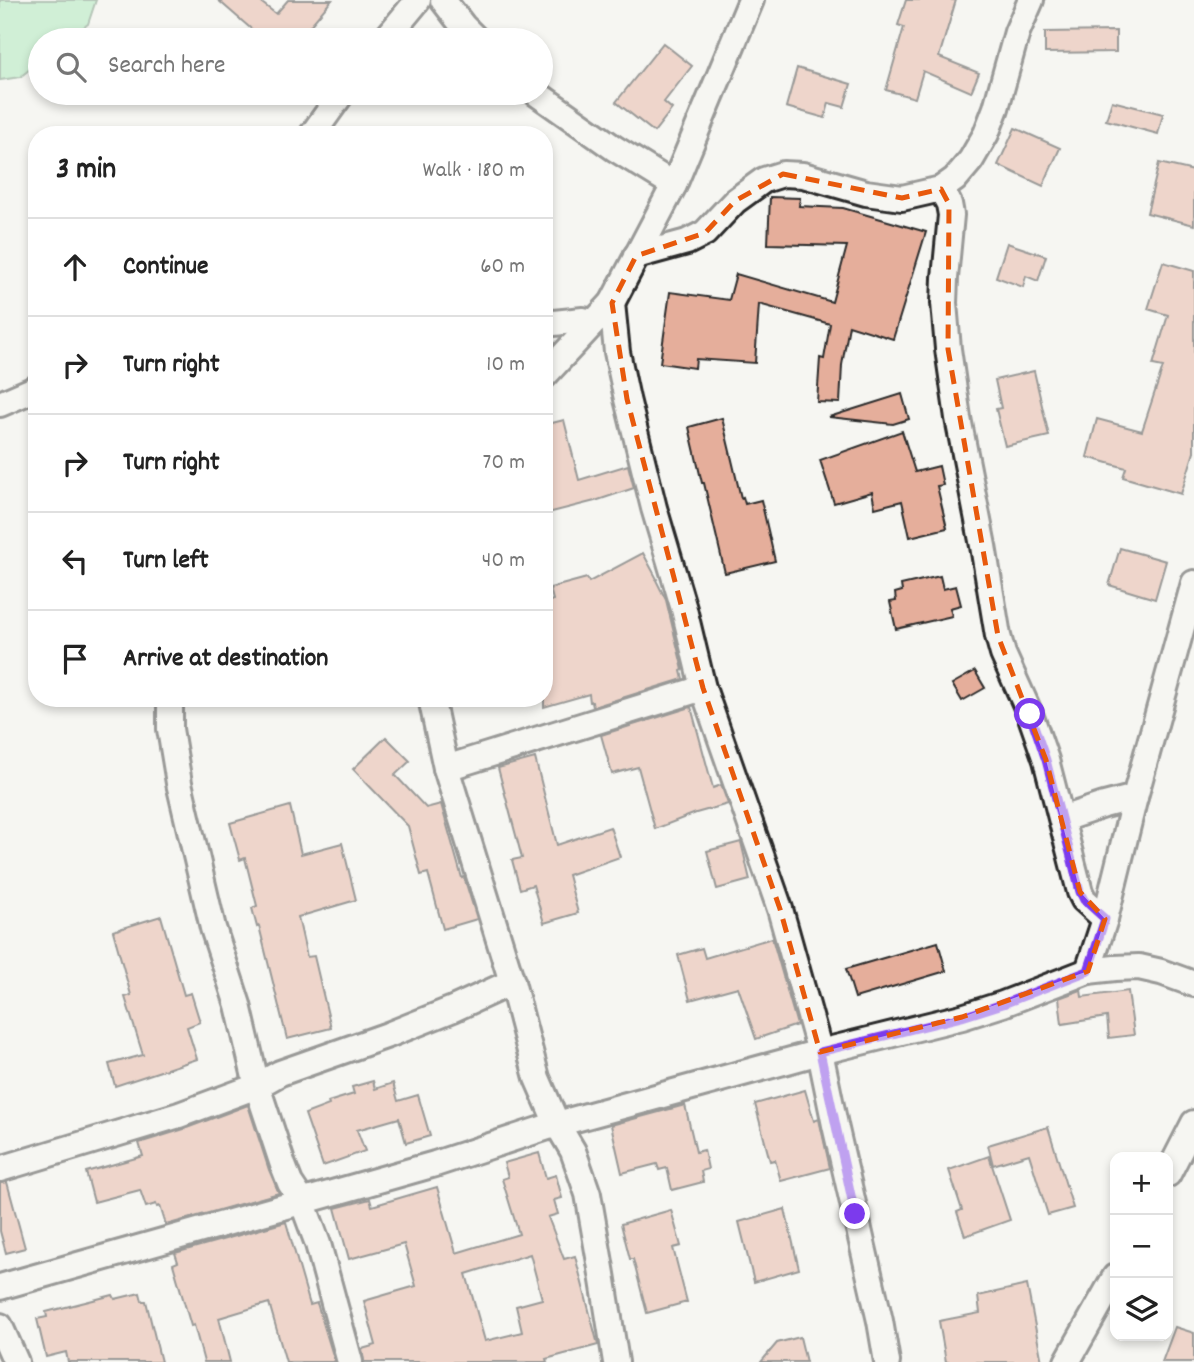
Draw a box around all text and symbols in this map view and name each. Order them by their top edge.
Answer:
search box [28,28,553,105]
icon: search [52,48,90,86]
text: Search here [108,48,226,85]
text: 3 min [56,150,116,193]
text: Walk · 180 m [422,155,525,188]
icon: ahead [56,248,94,286]
text: Continue [123,249,208,286]
text: 60 m [480,251,525,284]
icon: right [56,346,94,384]
text: Turn right [123,347,220,384]
text: 10 m [486,349,525,382]
icon: right [56,444,94,482]
text: Turn right [123,445,220,482]
text: 70 m [483,447,525,480]
icon: left [56,542,94,580]
text: Turn left [123,543,209,580]
text: 40 m [482,545,525,578]
icon: arrive [56,640,94,678]
text: Arrive at destination [123,641,328,678]
route start [1014,698,1045,729]
map controls [1110,1152,1173,1341]
button: + [1110,1152,1173,1215]
route end [839,1198,870,1229]
button: − [1110,1215,1173,1278]
button: layers [1110,1278,1173,1341]

